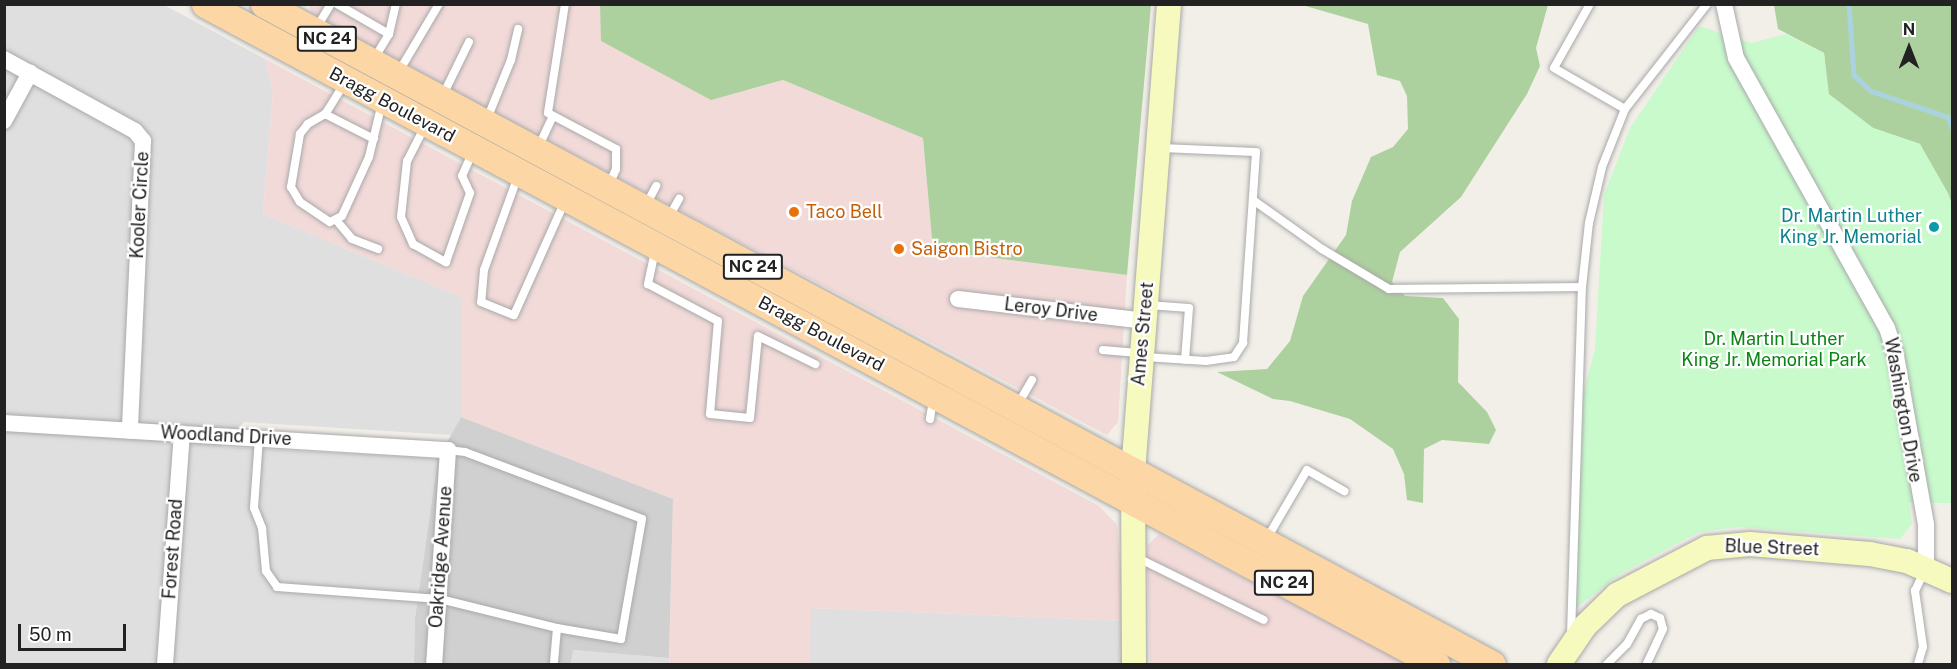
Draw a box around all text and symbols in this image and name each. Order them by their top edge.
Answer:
north arrow [1879,18,1939,78]
text: N [1903,20,1915,39]
road number: NC 24 [296,26,358,52]
street label: Bragg Boulevard [325,63,459,147]
street label: Kooler Circle [126,151,154,259]
place label: Taco Bell [806,201,883,223]
marker: Taco Bell [787,205,801,219]
place label: Dr. Martin Luther King Jr. Memorial [1779,206,1922,248]
marker: Dr. Martin Luther King Jr. Memorial [1927,220,1941,234]
place label: Saigon Bistro [911,238,1023,260]
marker: Saigon Bistro [892,242,906,256]
road number: NC 24 [722,254,784,280]
street label: Ames Street [1128,281,1158,387]
street label: Bragg Boulevard [754,292,888,376]
street label: Leroy Drive [1003,294,1099,326]
park label: Dr. Martin Luther King Jr. Memorial Park [1681,329,1867,372]
street label: Washington Drive [1880,336,1926,484]
street label: Woodland Drive [160,422,292,450]
street label: Oakridge Avenue [425,485,457,629]
street label: Forest Road [159,498,187,600]
street label: Blue Street [1724,536,1820,560]
road number: NC 24 [1252,570,1316,596]
scale bar [21,612,129,650]
text: 50 m [29,624,72,645]

